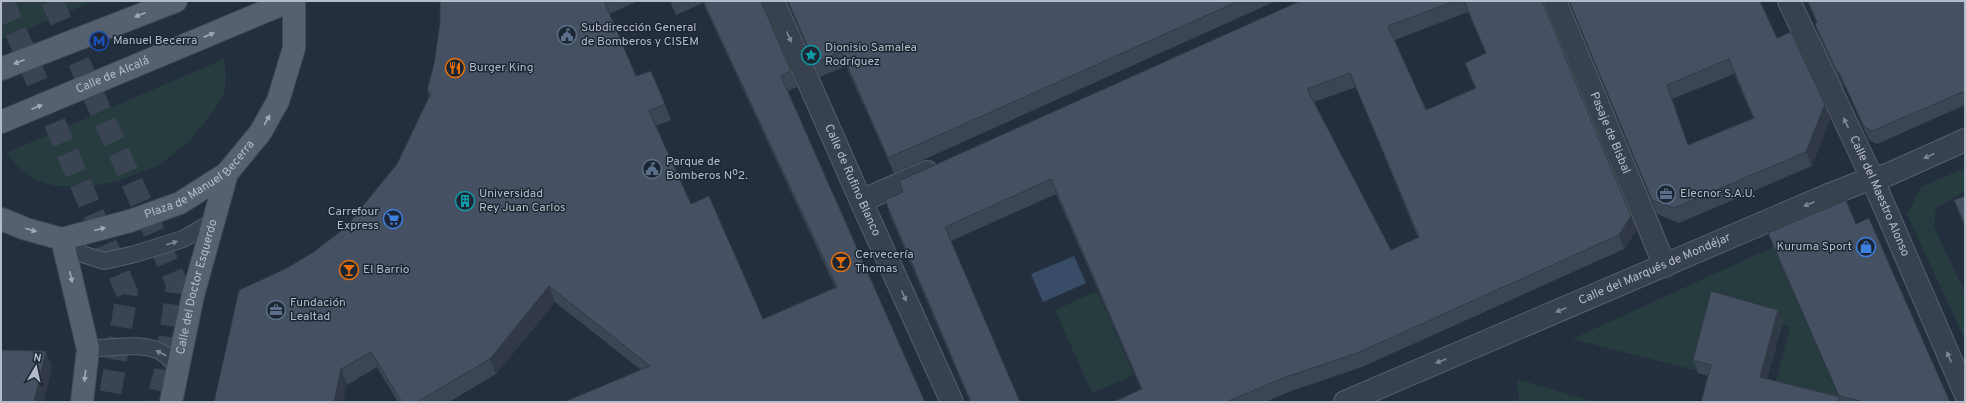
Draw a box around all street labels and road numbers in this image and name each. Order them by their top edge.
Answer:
street label: Calle de Alcalá [73,53,152,98]
street label: Pasaje de Bisbal [1586,90,1634,176]
street label: Calle de Rufino Blanco [820,122,884,239]
street label: Calle del Maestro Alonso [1845,133,1913,259]
street label: Plaza de Manuel Becerra [142,137,259,223]
street label: Calle del Doctor Esquerdo [173,217,222,356]
street label: Calle del Marqués de Mondéjar [1576,230,1734,309]

